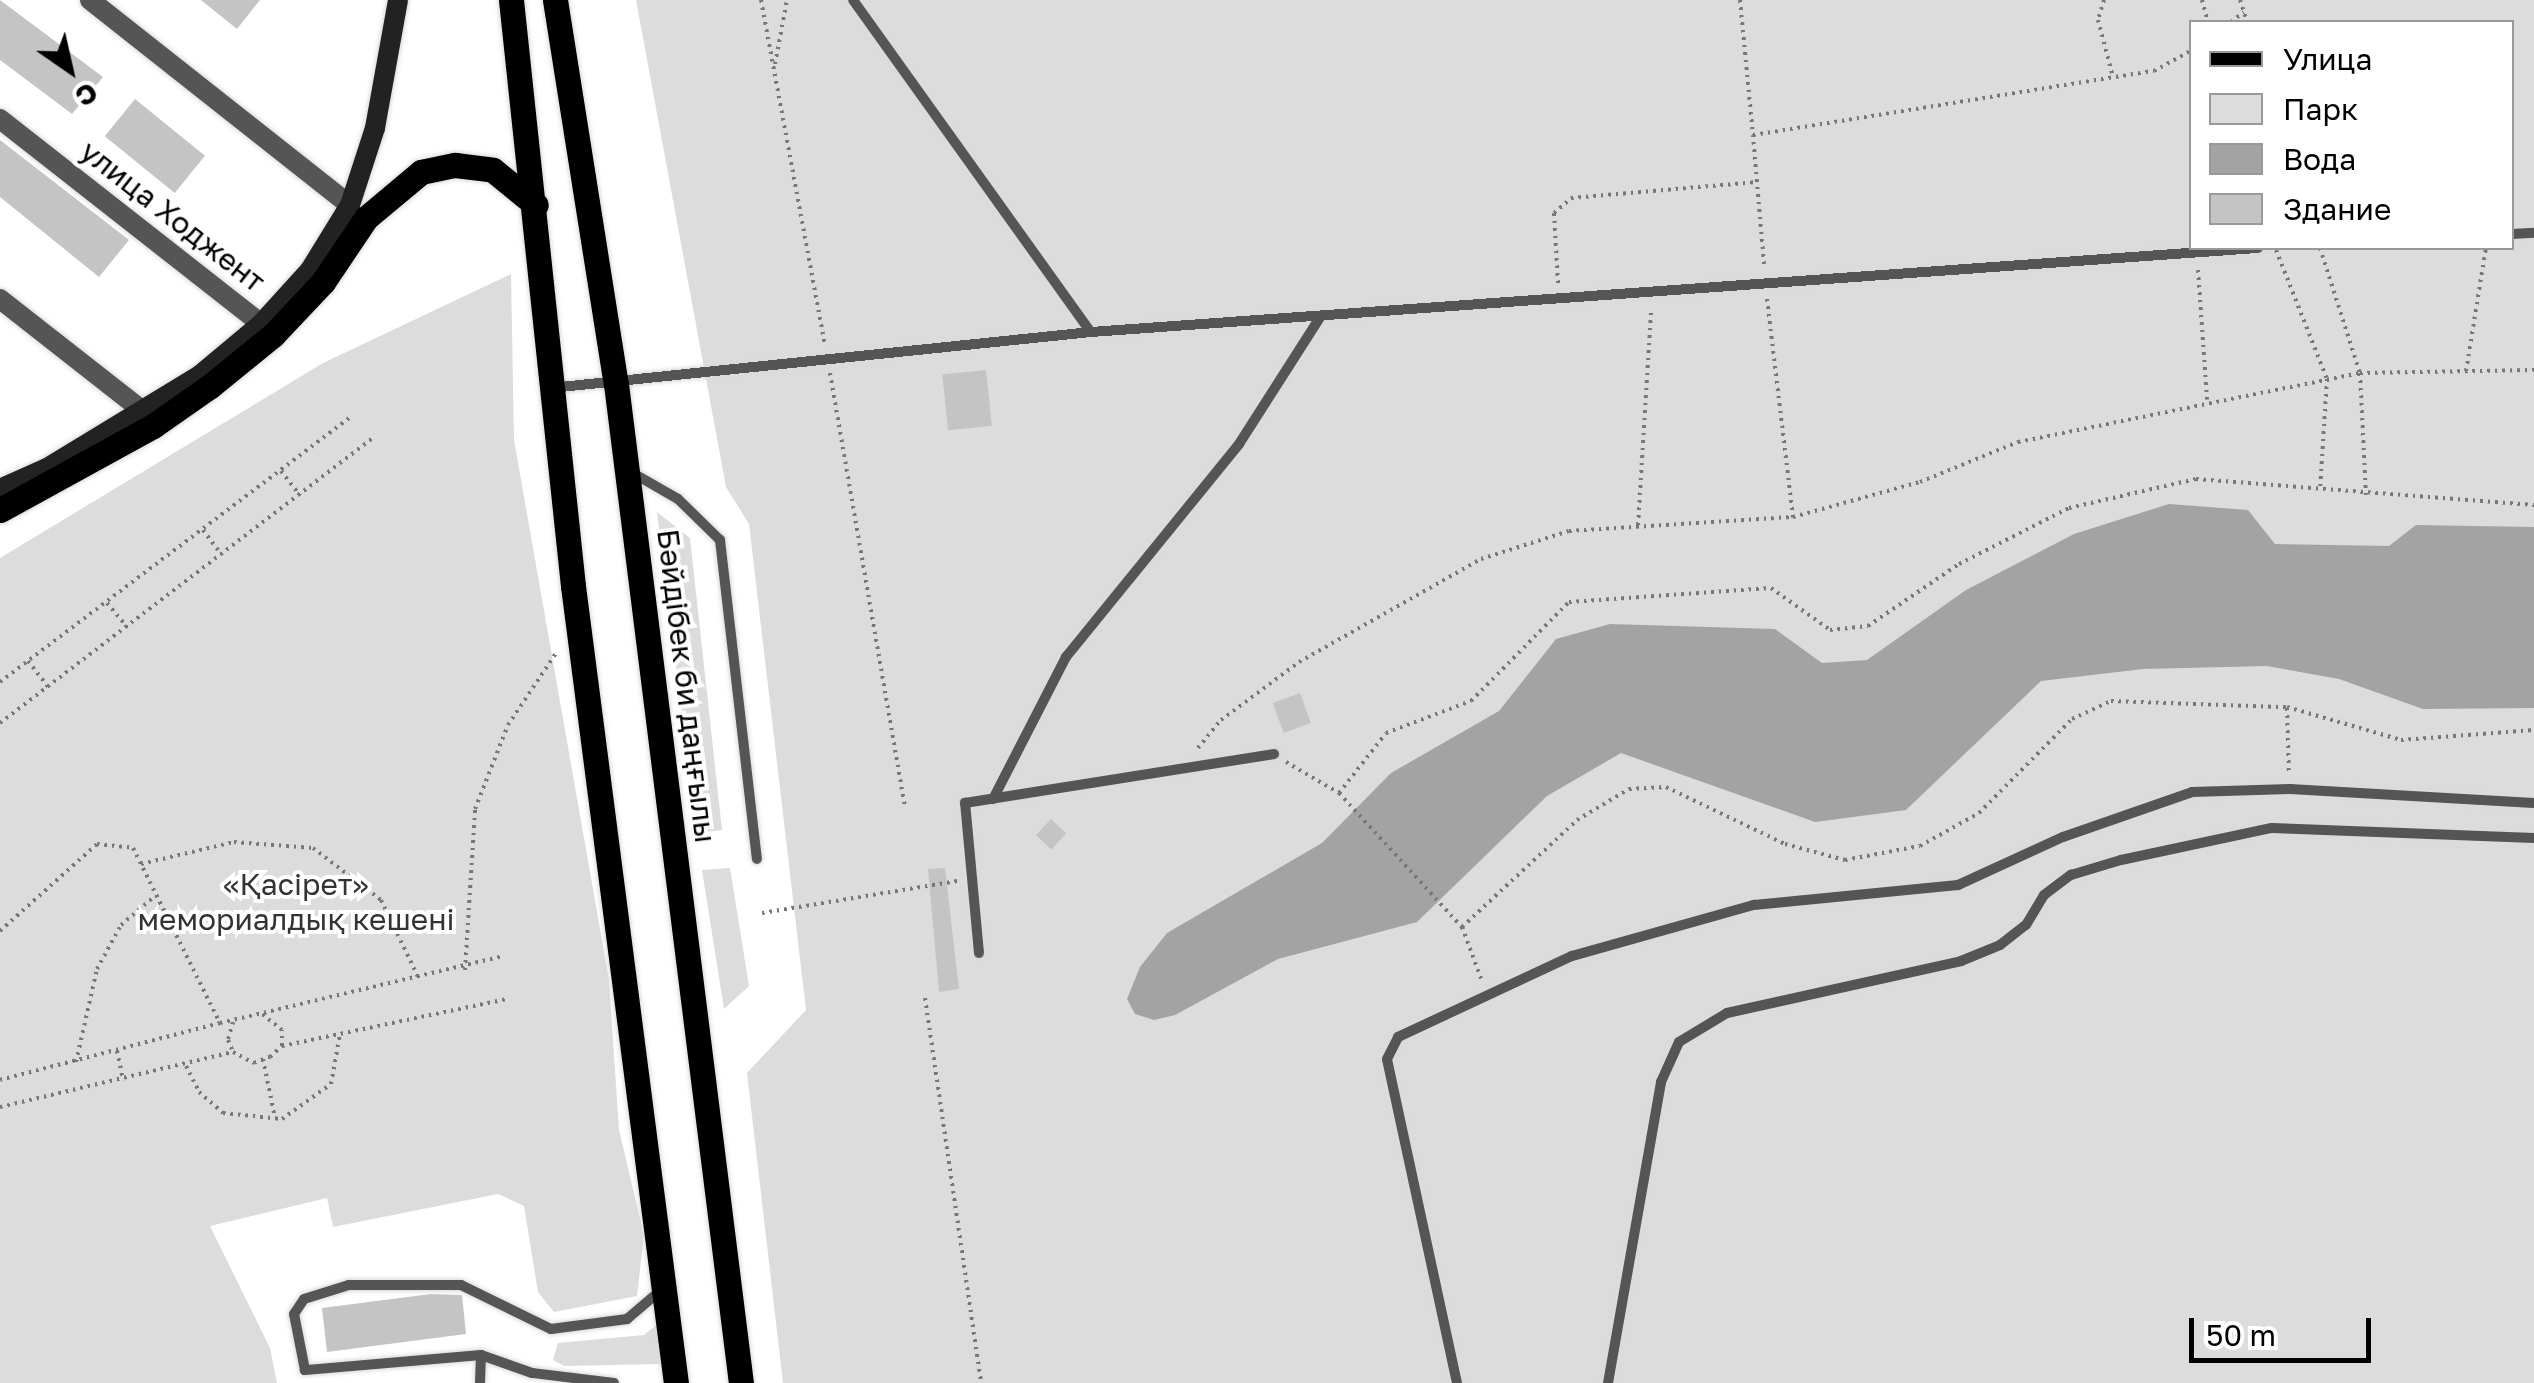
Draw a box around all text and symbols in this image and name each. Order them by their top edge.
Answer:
north arrow [20,20,120,120]
legend [2189,20,2514,250]
text: Улица [2283,41,2372,77]
text: С [70,76,105,115]
text: Парк [2283,91,2358,127]
street label: улица Ходжент [73,133,273,299]
text: Вода [2283,141,2356,177]
text: Здание [2283,191,2391,227]
street label: Бәйдібек би даңғылы [650,527,724,845]
park label: «Қасірет» мемориалдық кешені [138,866,454,936]
scale bar [2194,1298,2376,1360]
text: 50 m [2206,1317,2276,1353]

